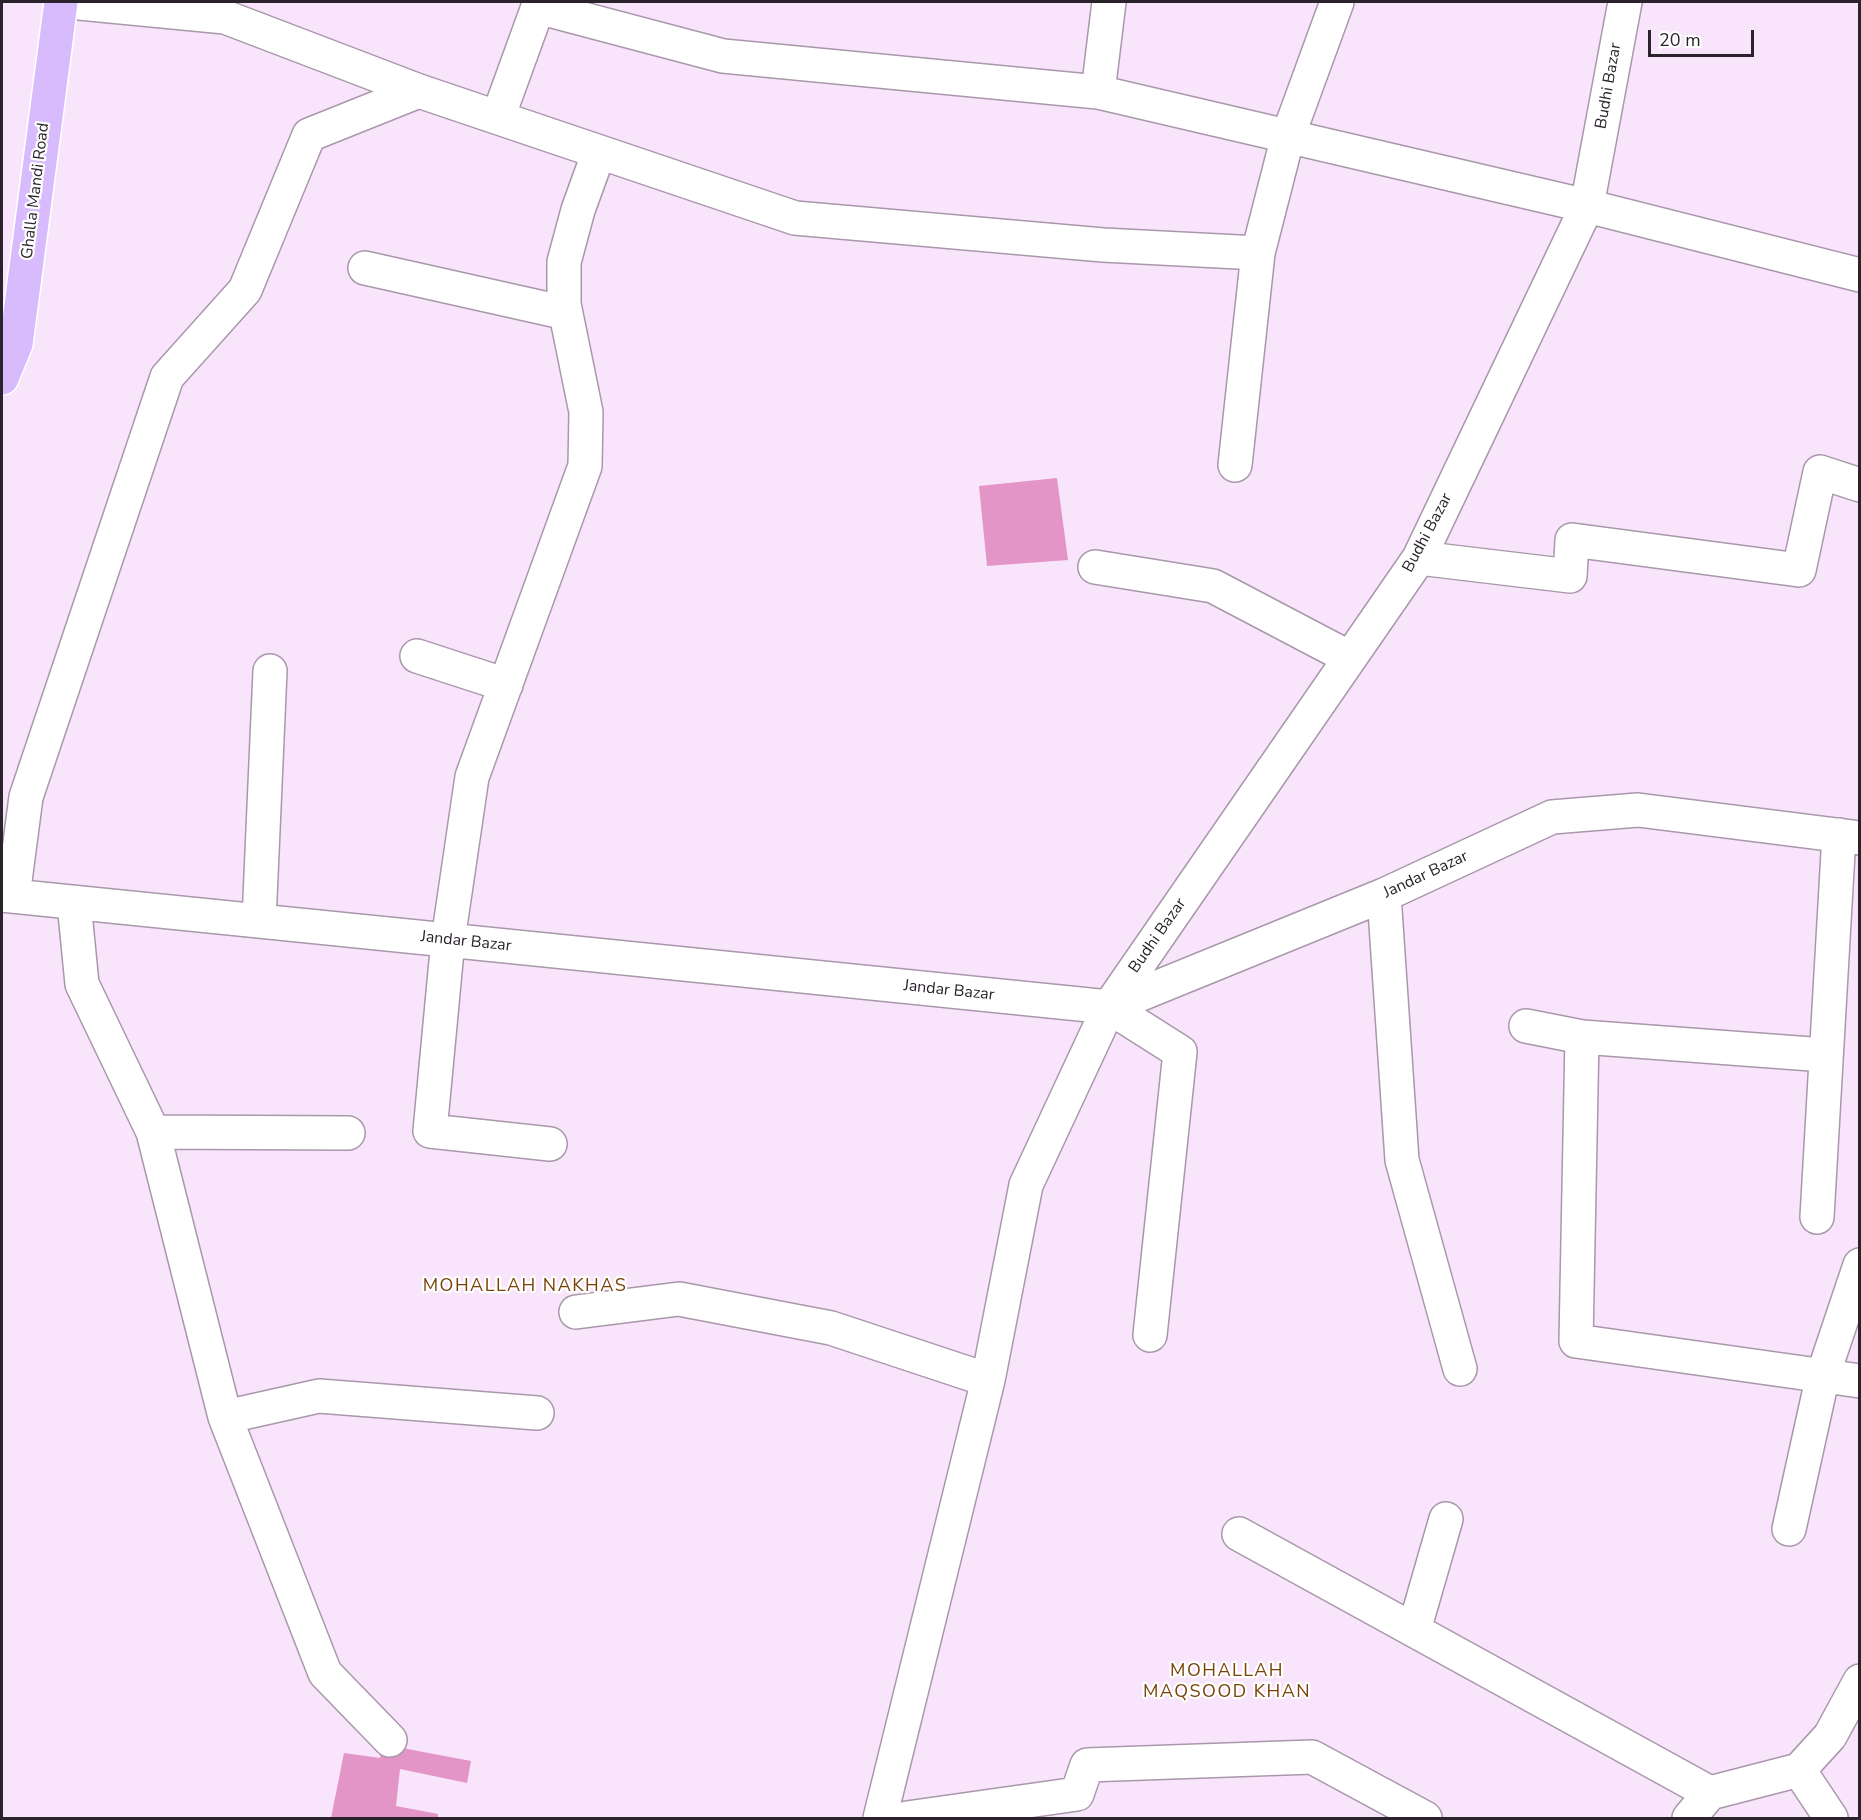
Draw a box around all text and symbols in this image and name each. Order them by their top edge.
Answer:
scale bar [1651,18,1758,56]
text: 20 m [1659,28,1701,52]
street label: Budhi Bazar [1592,42,1626,130]
street label: Ghalla Mandi Road [18,122,54,260]
street label: Budhi Bazar [1399,490,1457,576]
street label: Jandar Bazar [1381,847,1471,903]
street label: Budhi Bazar [1125,895,1191,977]
street label: Jandar Bazar [420,928,512,956]
street label: Jandar Bazar [903,977,995,1005]
district label: MOHALLAH NAKHAS [423,1276,627,1298]
district label: MOHALLAH MAQSOOD KHAN [1143,1661,1311,1704]

